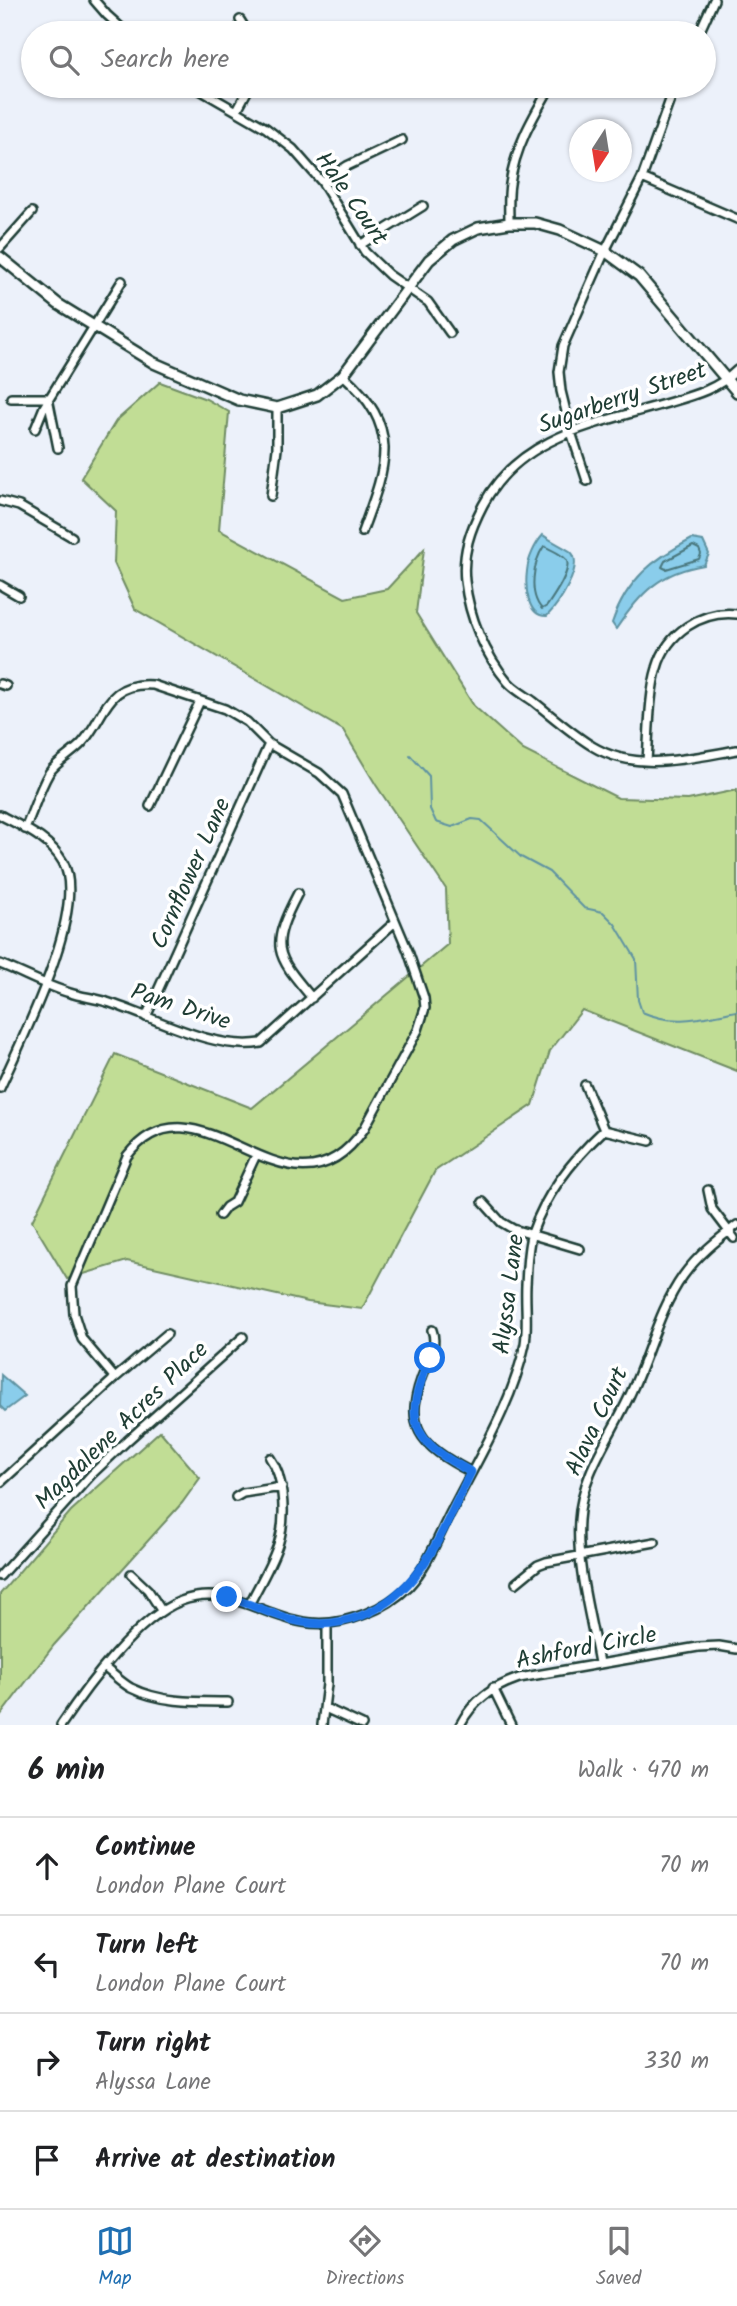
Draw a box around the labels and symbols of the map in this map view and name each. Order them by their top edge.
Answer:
north arrow [569,119,632,182]
street label: Hale Court [304,144,398,255]
street label: Sugarberry Street [533,351,713,445]
street label: Cornflower Lane [141,791,242,956]
street label: Pam Drive [125,973,236,1042]
street label: Alyssa Lane [483,1232,536,1357]
street label: Magdalene Acres Place [26,1332,219,1520]
route start [414,1342,445,1373]
street label: Alava Court [555,1360,640,1483]
route end [211,1581,242,1612]
street label: Ashford Circle [513,1616,660,1681]

